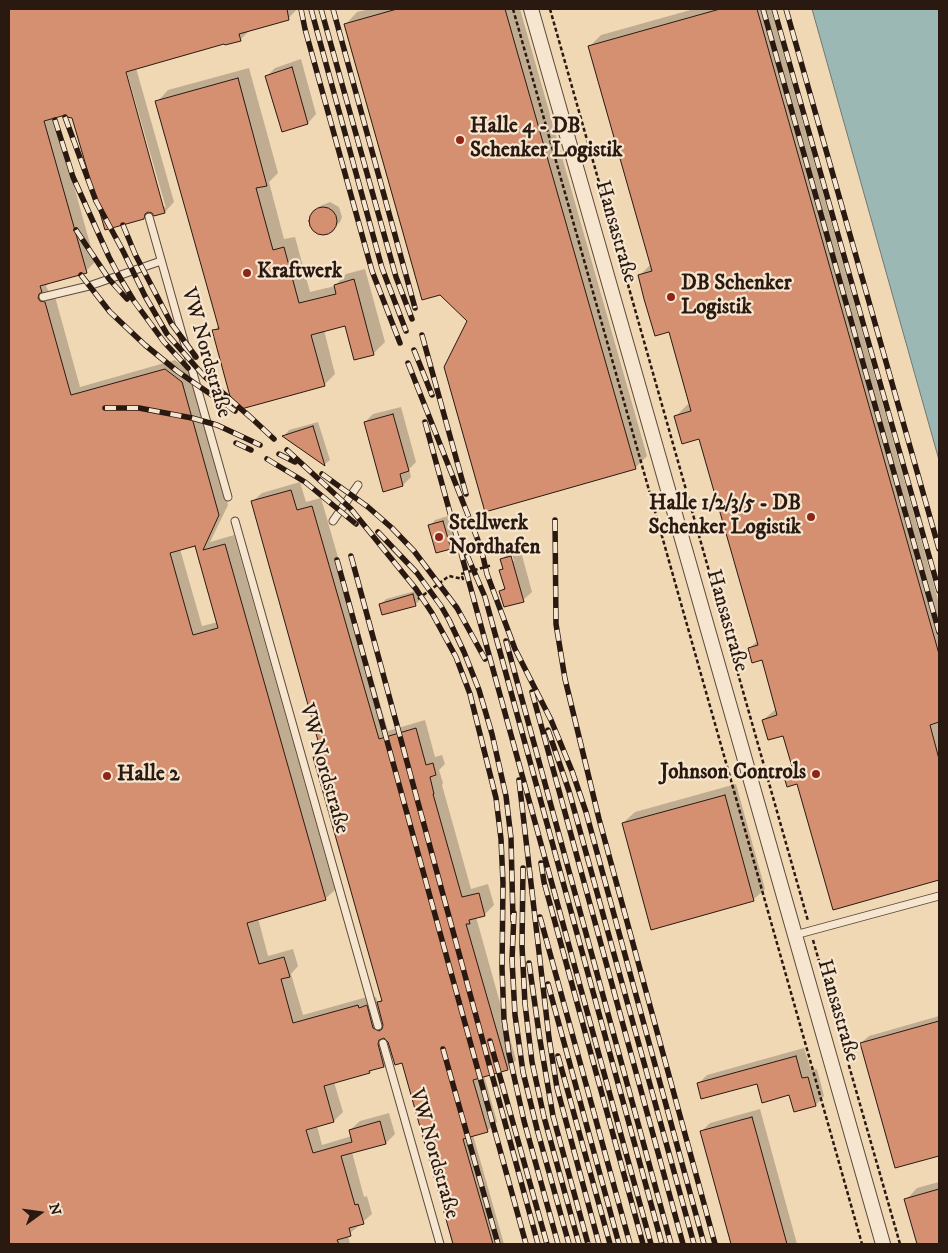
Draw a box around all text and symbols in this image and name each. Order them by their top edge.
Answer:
place label: Halle 4 - DB Schenker Logistik [470,115,622,165]
marker: Halle 4 - DB Schenker Logistik [454,134,466,146]
street label: Hansastraße [588,178,642,286]
place label: Kraftwerk [257,260,342,286]
marker: Kraftwerk [241,267,253,279]
place label: DB Schenker Logistik [681,272,792,322]
street label: VW Nordstraße [174,285,236,421]
marker: DB Schenker Logistik [665,291,677,303]
place label: Halle 1/2/3/5 - DB Schenker Logistik [649,492,801,542]
marker: Halle 1/2/3/5 - DB Schenker Logistik [805,511,817,523]
place label: Stellwerk Nordhafen [449,512,540,562]
marker: Stellwerk Nordhafen [433,531,445,543]
street label: Hansastraße [699,567,753,675]
street label: VW Nordstraße [292,701,354,837]
place label: Johnson Controls [660,761,806,787]
place label: Halle 2 [117,763,180,789]
marker: Johnson Controls [810,768,822,780]
marker: Halle 2 [101,770,113,782]
street label: Hansastraße [810,957,864,1065]
street label: VW Nordstraße [402,1086,464,1222]
north arrow [15,1188,65,1238]
text: N [44,1202,65,1217]

